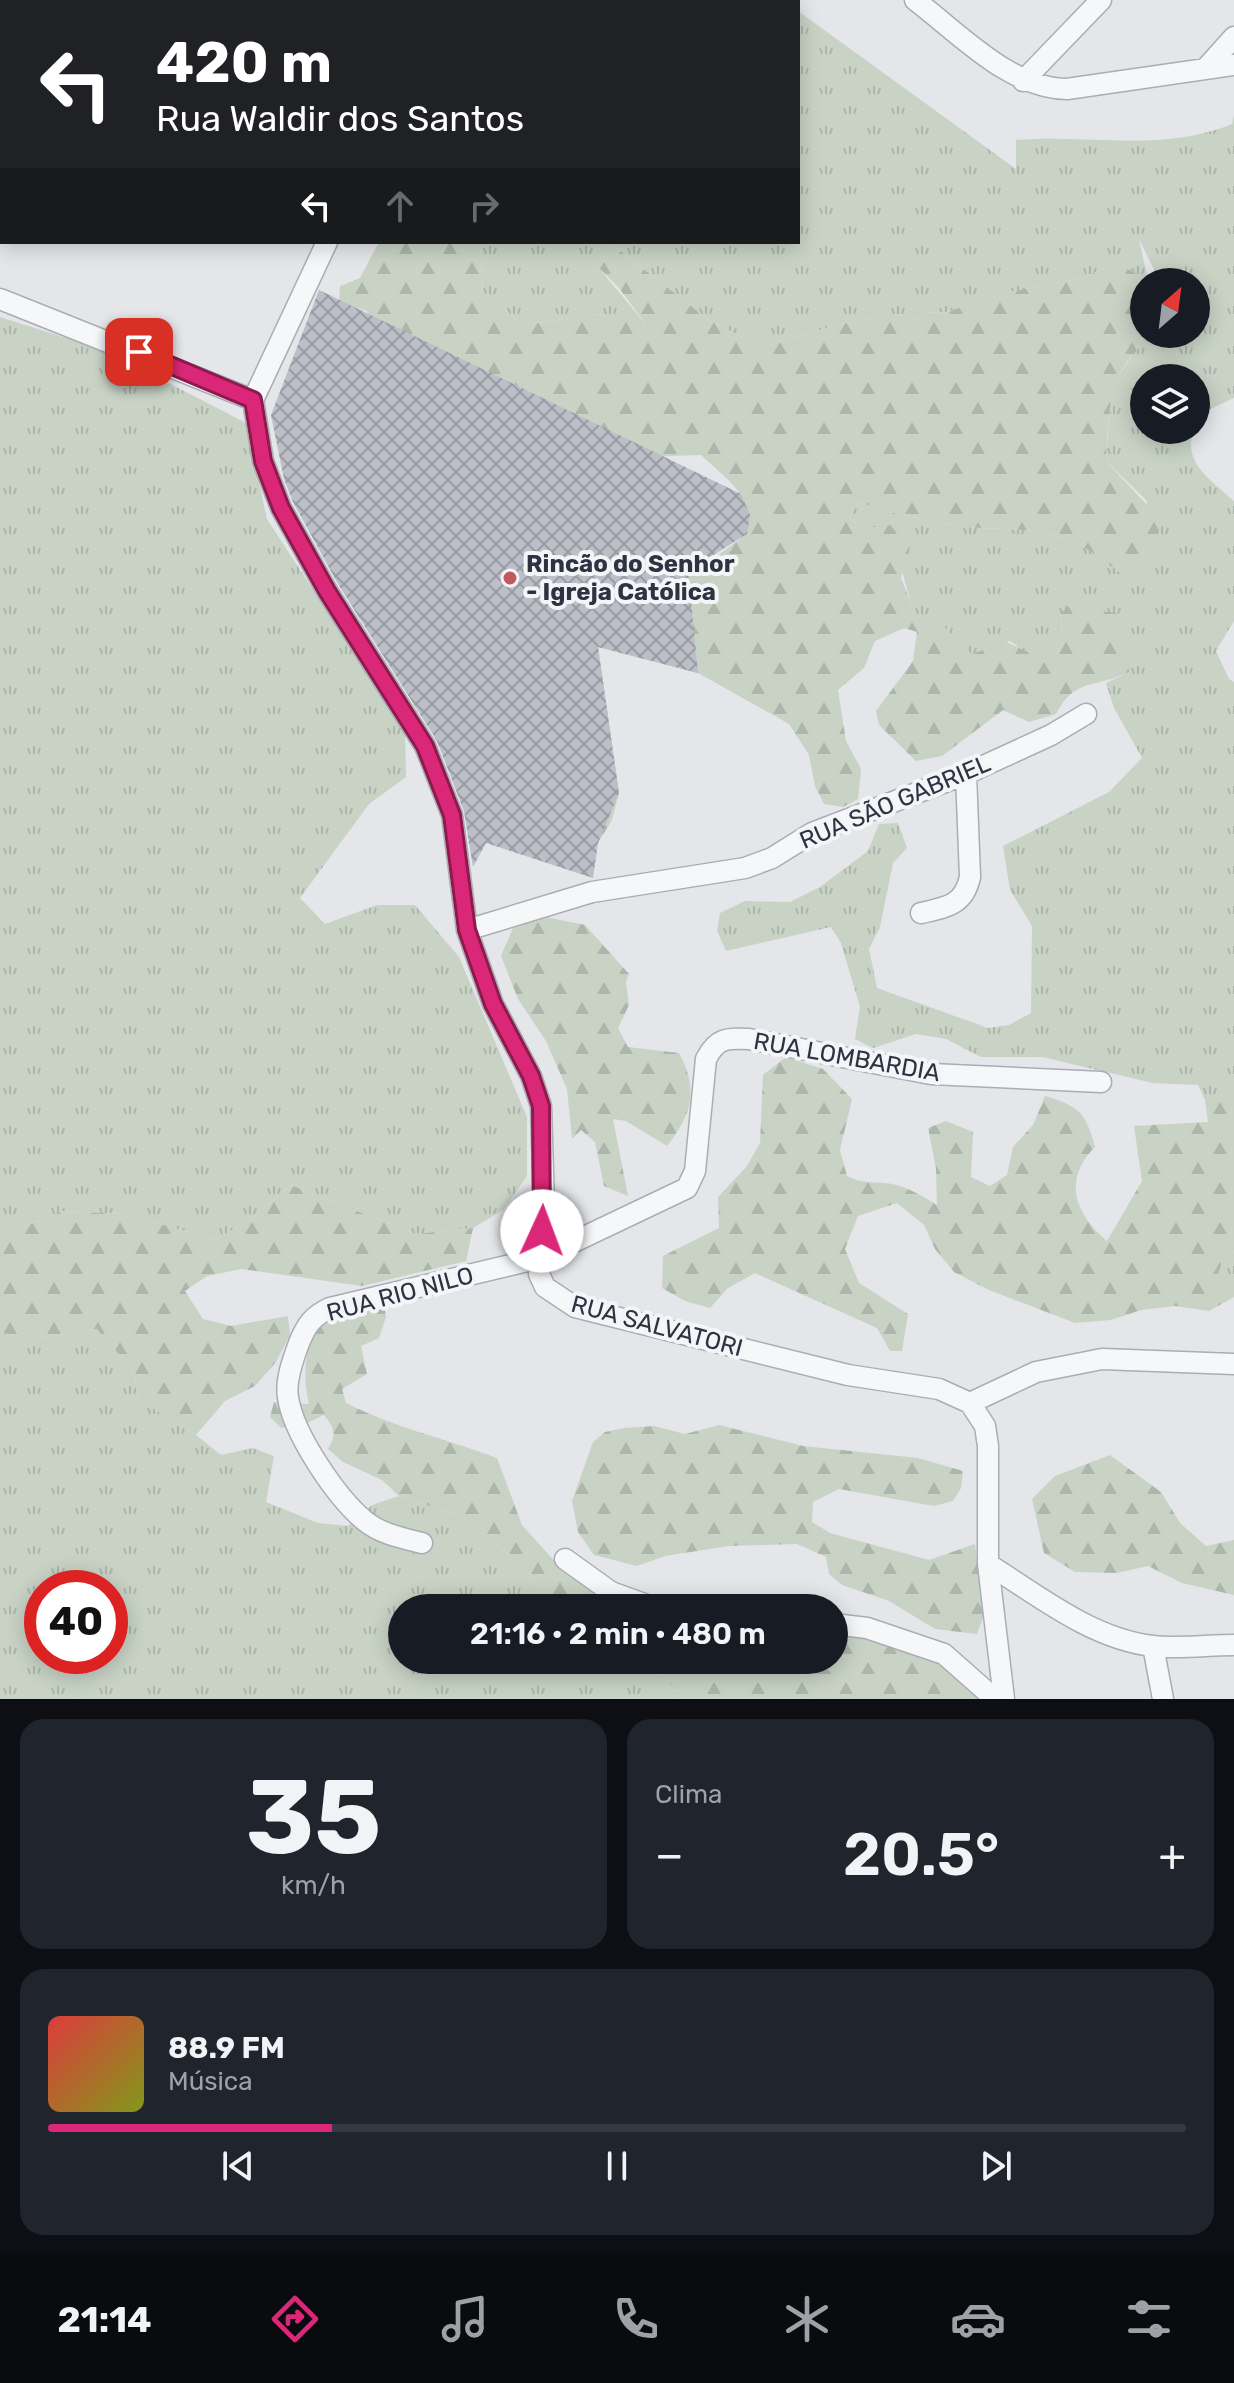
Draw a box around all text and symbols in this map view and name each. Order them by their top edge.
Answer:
text: 420 m [156,30,332,96]
icon: left [24,32,128,136]
text: Rua Waldir dos Santos [156,97,524,140]
icon: left [294,184,338,228]
icon: ahead [378,184,422,228]
icon: right [462,184,506,228]
north arrow [1130,268,1210,348]
map controls [1130,268,1210,444]
pin [105,318,173,386]
icon: arrive [117,330,161,374]
button: layers [1130,364,1210,444]
place label: Rincão do Senhor - Igreja Católica [526,550,735,606]
marker: Rincão do Senhor - Igreja Católica [501,569,519,587]
street label: RUA SÃO GABRIEL [795,749,995,855]
street label: RUA LOMBARDIA [752,1027,942,1087]
position arrow [500,1189,584,1273]
street label: RUA RIO NILO [324,1261,476,1327]
street label: RUA SALVATORI [568,1290,746,1362]
speed limit sign: 40 [24,1570,128,1674]
text: 21:16 · 2 min · 480 m [470,1616,766,1652]
text: 35 [246,1756,381,1879]
text: Clima [655,1779,722,1810]
text: 20.5° [843,1819,999,1890]
text: − [655,1829,684,1881]
text: + [1159,1829,1186,1881]
text: km/h [281,1870,346,1901]
text: 88.9 FM [168,2030,285,2066]
text: Música [168,2066,253,2097]
icon: previous [216,2144,260,2188]
icon: pause [595,2144,639,2188]
icon: next [974,2144,1018,2188]
icon: directions [267,2291,323,2347]
icon: music [437,2291,493,2347]
icon: phone [608,2291,664,2347]
icon: climate [779,2291,835,2347]
icon: car [950,2291,1006,2347]
icon: filters [1121,2291,1177,2347]
text: 21:14 [57,2298,152,2341]

